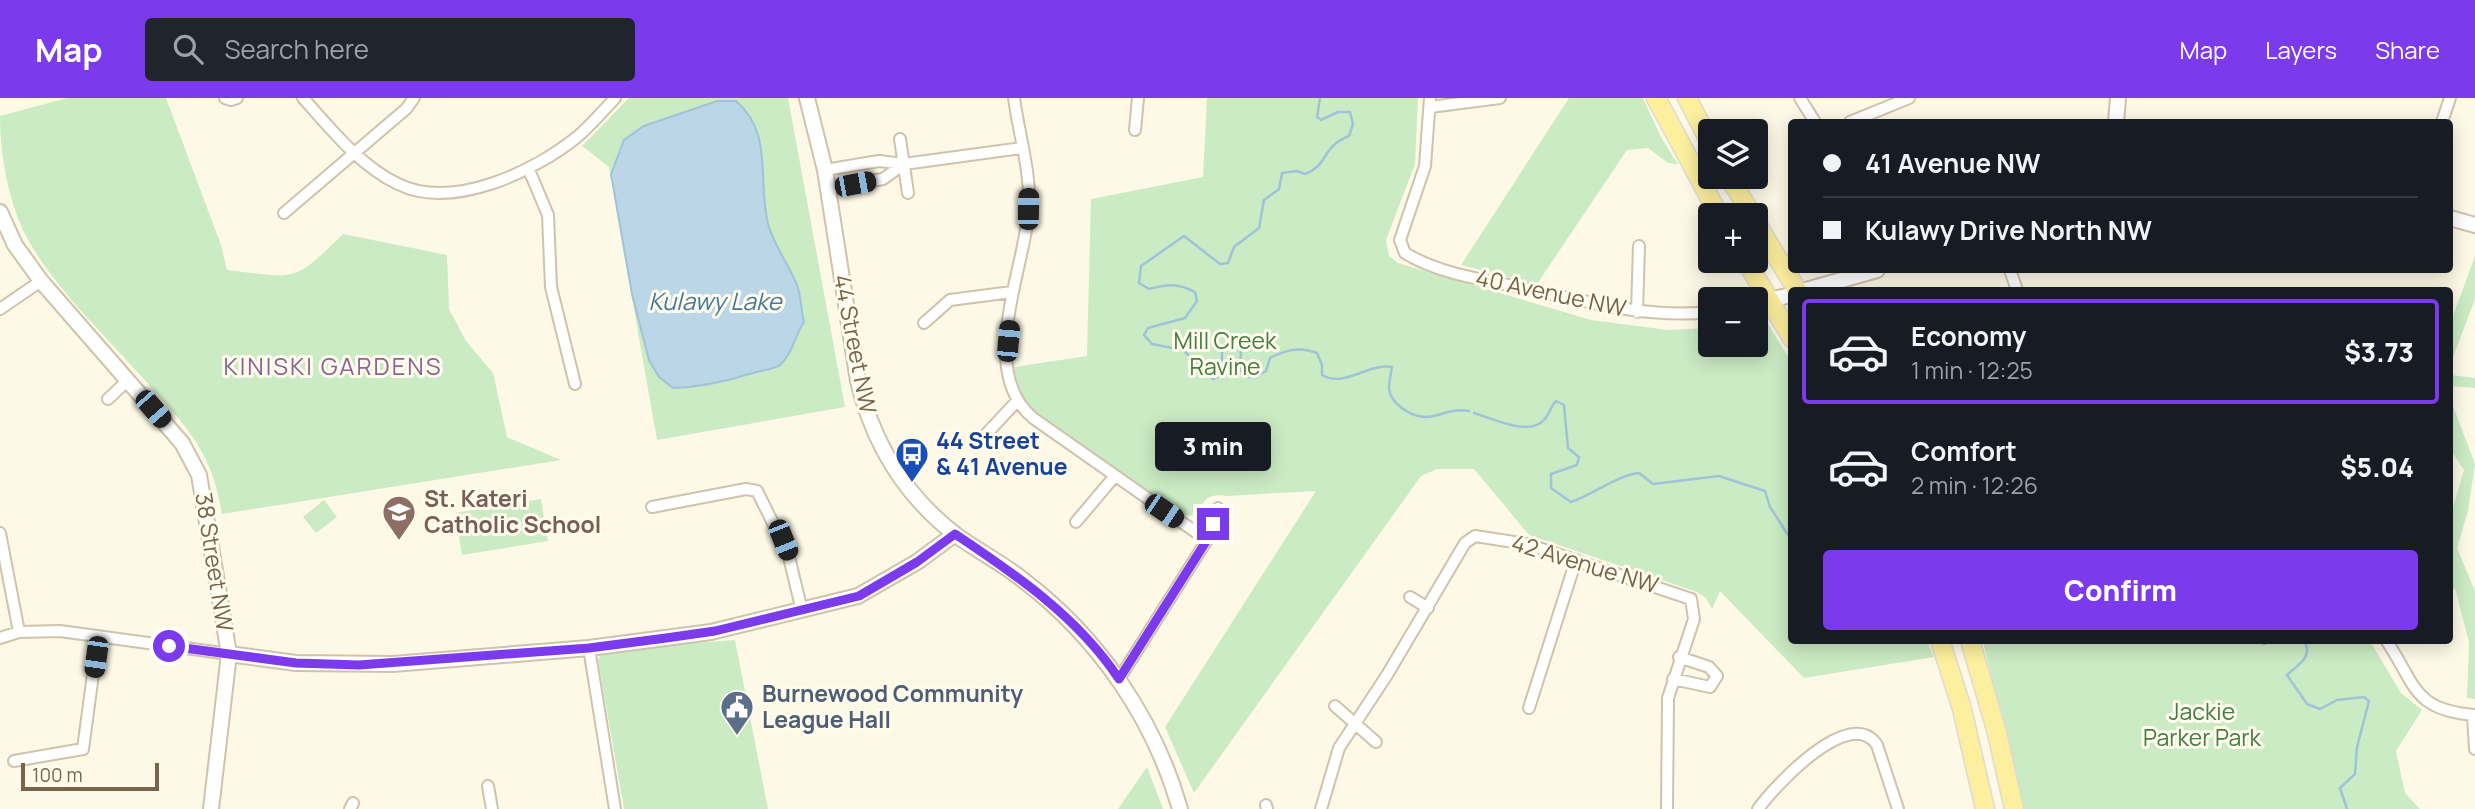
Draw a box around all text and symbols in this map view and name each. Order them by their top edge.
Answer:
search box [145,18,635,81]
text: Map [35,27,103,72]
icon: search [169,30,207,68]
text: Search here [225,31,369,67]
text: Map [2180,33,2227,66]
text: Layers [2265,33,2337,66]
text: Share [2375,33,2440,66]
map controls [1698,119,1768,357]
button: layers [1698,119,1768,189]
text: 41 Avenue NW [1865,145,2040,181]
car [833,170,878,198]
car [1018,188,1039,230]
button: + [1698,203,1768,273]
text: Kulawy Drive North NW [1865,212,2152,248]
street label: 40 Avenue NW [1473,260,1630,324]
street label: 44 Street NW [827,271,885,417]
water label: Kulawy Lake [648,284,784,317]
button: − [1698,287,1768,357]
text: Economy [1911,318,2026,354]
car [996,319,1021,363]
icon: car [1827,320,1890,383]
park label: Mill Creek Ravine [1174,324,1277,382]
text: $3.73 [2344,334,2414,370]
district label: KINISKI GARDENS [223,349,443,382]
text: 1 min · 12:25 [1911,354,2033,386]
car [132,386,175,432]
callout: 3 min [1155,422,1271,472]
place label: 44 Street & 41 Avenue [936,424,1068,482]
text: 3 min [1183,430,1243,462]
text: Comfort [1911,433,2017,469]
bus stop icon: 44 Street & 41 Avenue [893,435,931,484]
icon: car [1827,435,1890,498]
text: $5.04 [2340,449,2414,485]
text: 2 min · 12:26 [1911,469,2038,501]
place label: St. Kateri Catholic School [424,482,601,540]
street label: 38 Street NW [188,490,242,634]
car [1141,491,1188,531]
school or university icon: St. Kateri Catholic School [380,493,418,542]
route end [1197,508,1229,540]
car [766,517,801,563]
street label: 42 Avenue NW [1508,526,1663,601]
button: Confirm [1823,550,2418,630]
route start [153,630,185,662]
car [83,635,110,679]
place label: Burnewood Community League Hall [762,677,1023,735]
public building icon: Burnewood Community League Hall [718,688,756,737]
park label: Jackie Parker Park [2143,695,2261,753]
scale bar [21,760,159,792]
text: 100 m [32,762,83,788]

